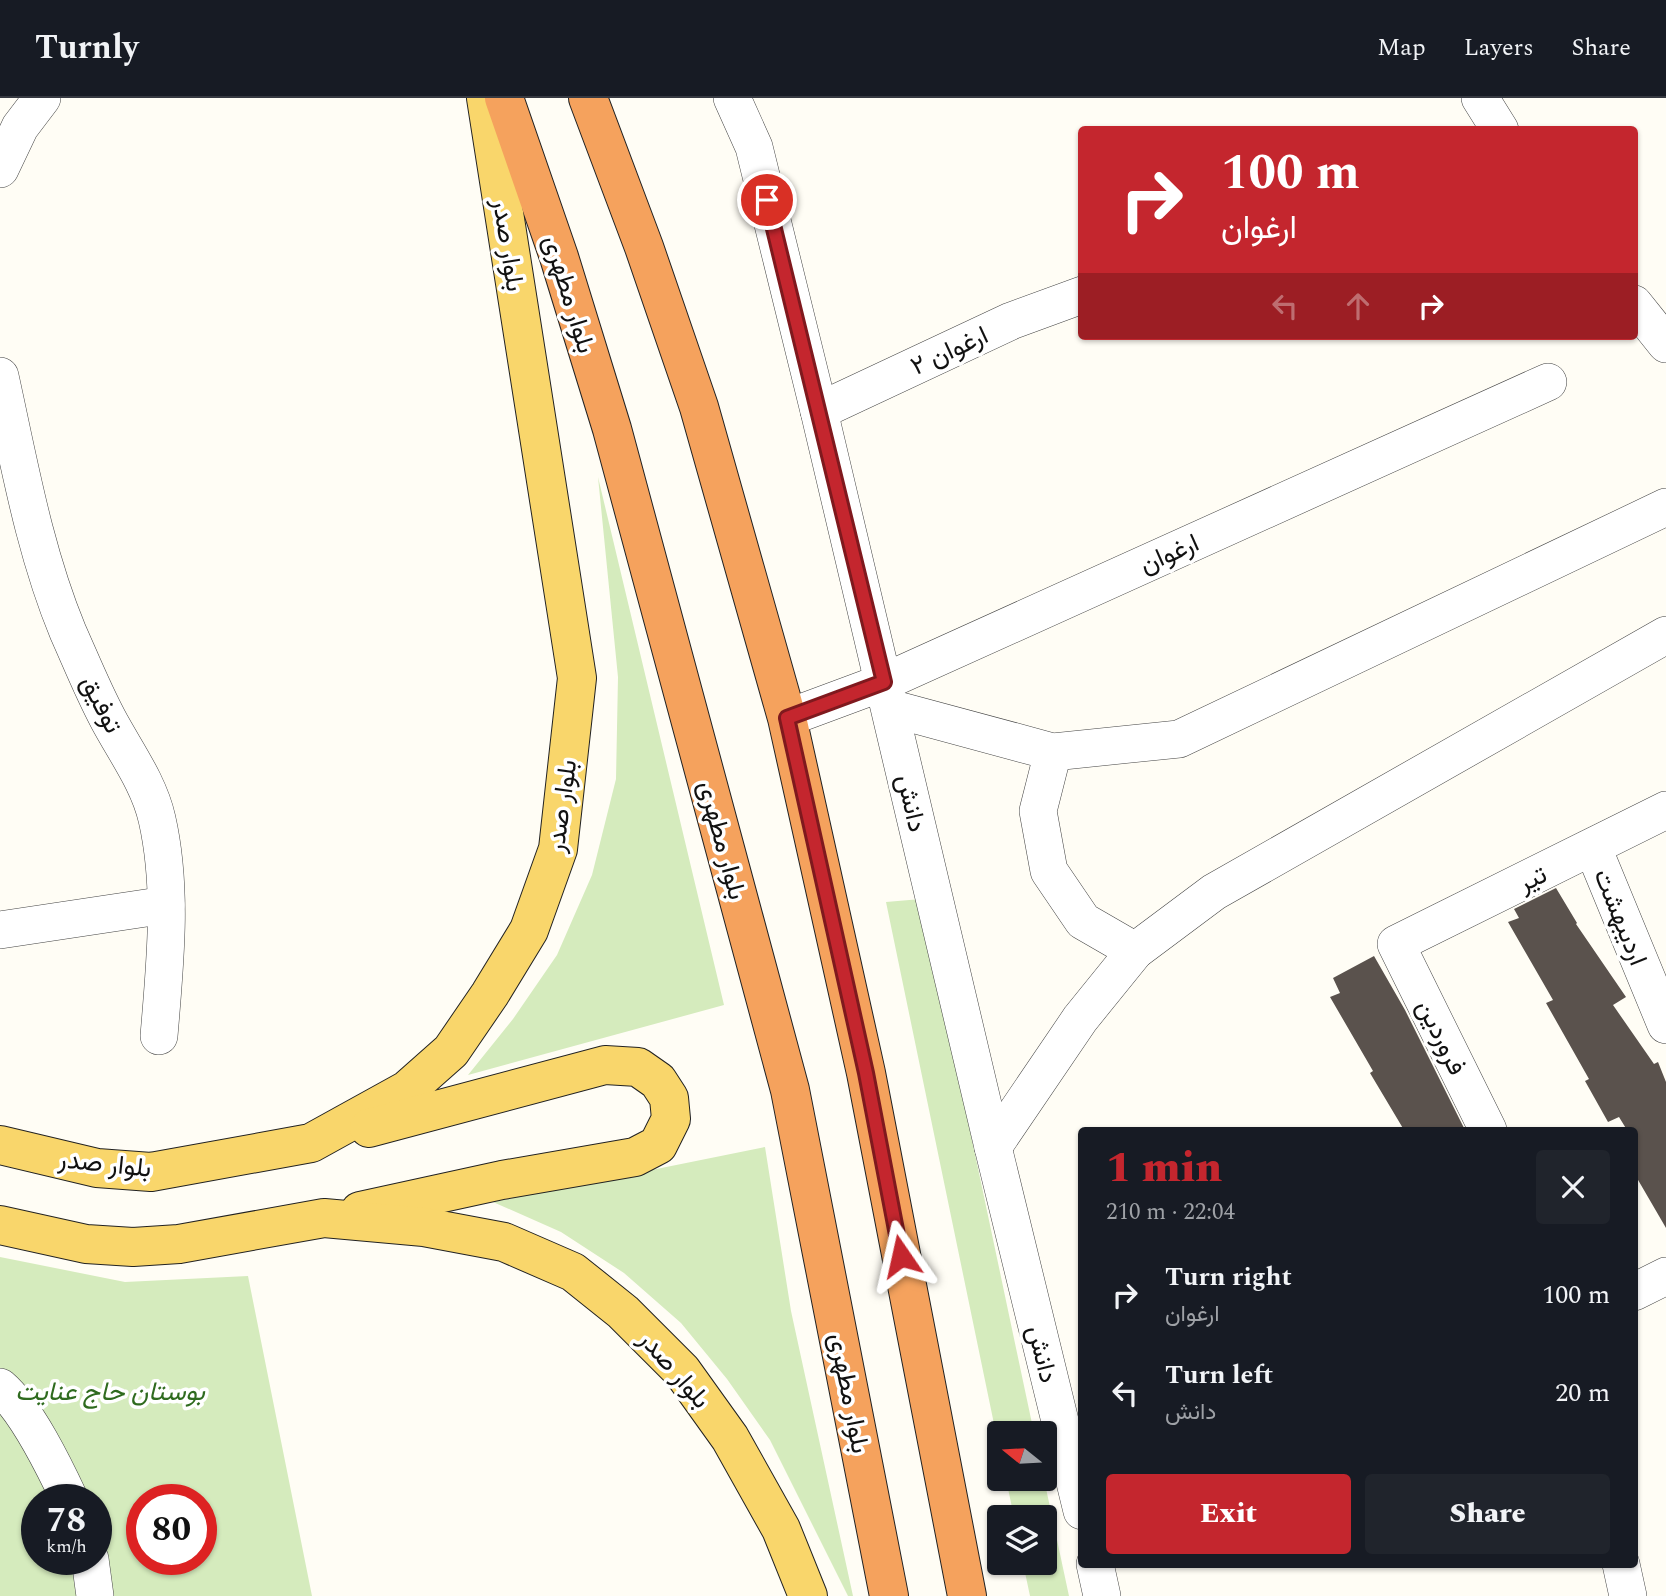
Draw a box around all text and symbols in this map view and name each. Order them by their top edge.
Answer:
text: Turnly [35,23,138,73]
text: Map [1377,30,1426,66]
text: Layers [1464,30,1534,66]
text: Share [1572,30,1631,66]
text: 100 m [1221,136,1360,211]
icon: right [1106,154,1197,245]
pin [737,170,797,230]
icon: arrive [748,181,786,219]
street label: بلوار صدر [481,195,535,294]
text: ارغوان [1221,204,1297,253]
street label: بلوار مطهری [532,230,606,358]
icon: left [1266,287,1304,325]
icon: ahead [1339,287,1377,325]
icon: right [1412,287,1450,325]
street label: ارغوان ۲ [904,316,995,386]
street label: ارغوان [1133,523,1206,585]
street label: توفیق [69,668,133,741]
street label: بلوار صدر [536,757,588,856]
street label: دانش [885,770,937,836]
street label: بلوار مطهری [687,776,757,904]
street label: تیر [1510,855,1554,904]
street label: اردیبهشت [1583,863,1658,972]
street label: فروردین [1406,993,1477,1082]
text: 1 min [1106,1137,1222,1200]
street label: بلوار صدر [55,1139,153,1189]
button: close [1536,1150,1610,1224]
text: 210 m · 22:04 [1106,1195,1235,1230]
position arrow [864,1219,938,1293]
text: Turn right [1165,1257,1292,1297]
text: 100 m [1542,1275,1610,1315]
icon: right [1106,1276,1144,1314]
text: ارغوان [1165,1297,1220,1332]
street label: بلوار صدر [628,1321,720,1418]
street label: دانش [1016,1321,1068,1387]
street label: بلوار مطهری [818,1330,880,1457]
text: Turn left [1165,1355,1273,1395]
park label: بوستان حاج عنایت [15,1372,206,1412]
text: 20 m [1555,1373,1610,1413]
icon: left [1106,1374,1144,1412]
text: دانش [1165,1395,1216,1430]
north arrow [987,1421,1057,1491]
map controls [987,1421,1057,1575]
button: Exit [1106,1474,1351,1554]
button: Share [1365,1474,1610,1554]
speed limit sign: 80 [126,1484,217,1575]
text: 78 [47,1494,86,1547]
button: layers [987,1505,1057,1575]
text: km/h [46,1533,87,1560]

